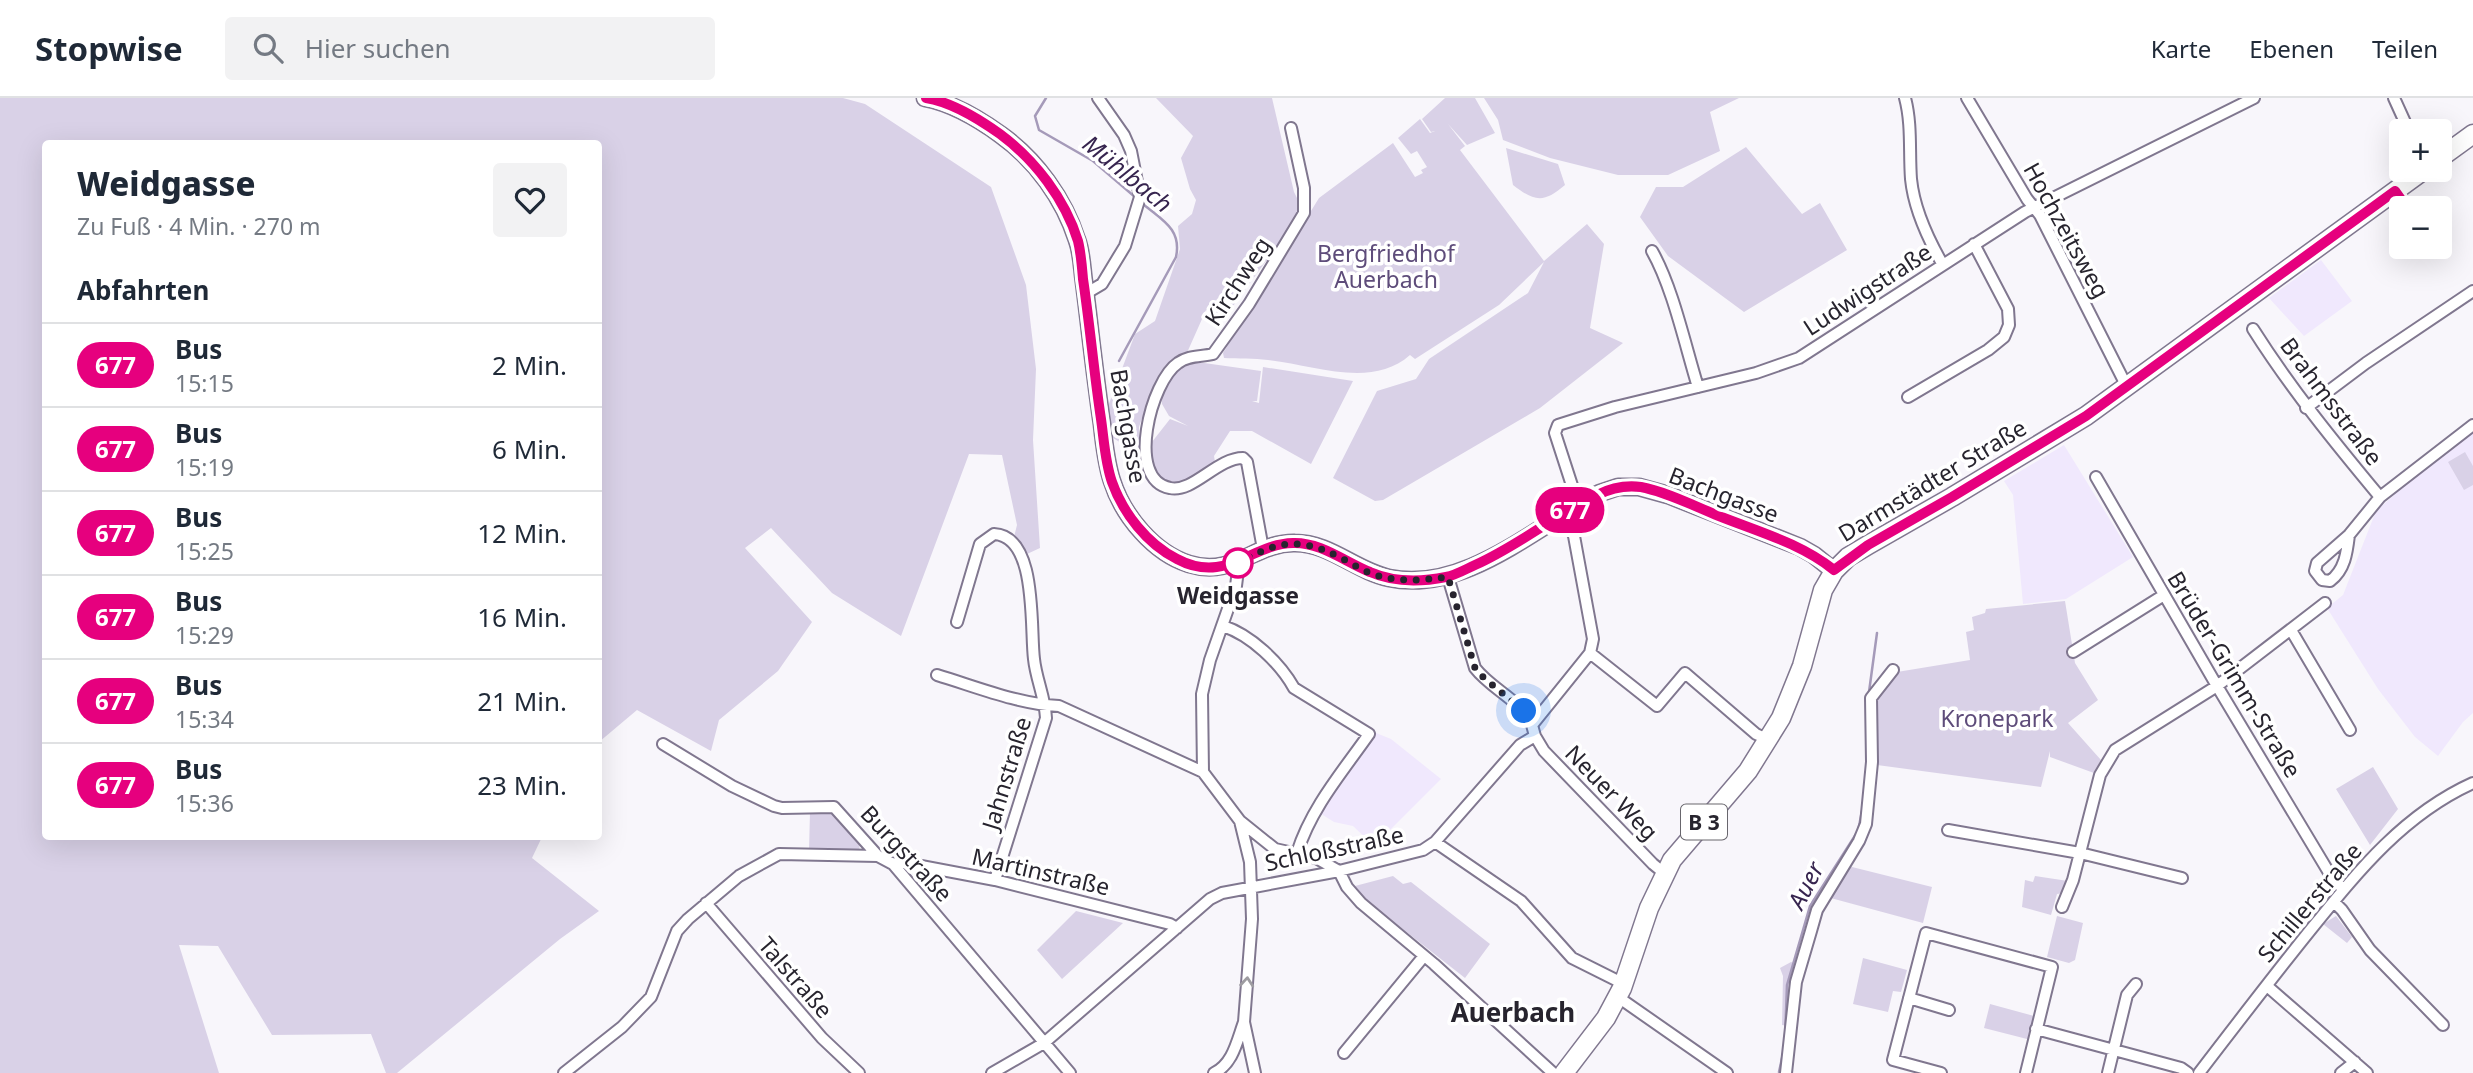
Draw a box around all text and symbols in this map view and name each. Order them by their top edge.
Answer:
search box [225,17,715,80]
text: Stopwise [35,26,183,71]
icon: search [249,29,287,67]
text: Hier suchen [305,30,451,66]
text: Karte [2151,32,2211,65]
text: Ebenen [2249,32,2334,65]
text: Teilen [2372,32,2438,65]
map controls [2389,119,2452,259]
button: + [2389,119,2452,182]
water label: Mühlbach [1076,127,1180,219]
street label: Hochzeitsweg [2017,156,2117,304]
text: Weidgasse [77,161,255,206]
button: heart [493,163,567,237]
button: − [2389,196,2452,259]
text: Zu Fuß · 4 Min. · 270 m [77,210,321,242]
street label: Kirchweg [1196,230,1278,332]
street label: Ludwigstraße [1797,235,1937,343]
park label: Bergfriedhof Auerbach [1317,237,1456,295]
text: Abfahrten [77,272,209,308]
text: Bus [175,331,222,367]
street label: Brahmsstraße [2273,331,2391,471]
text: 2 Min. [492,347,567,383]
text: 677 [95,348,136,381]
text: 15:15 [175,367,234,399]
street label: Bachgasse [1103,367,1155,485]
street label: Darmstädter Straße [1832,411,2032,549]
text: Bus [175,415,222,451]
text: 6 Min. [492,431,567,467]
text: 677 [95,432,136,465]
text: 15:19 [175,451,234,483]
street label: Bachgasse [1665,458,1783,530]
line badge: 677 [1530,487,1610,533]
text: 677 [1549,493,1591,526]
text: Bus [175,499,222,535]
text: 12 Min. [477,515,567,551]
text: 677 [95,516,136,549]
text: 15:25 [175,535,234,567]
marker: Weidgasse [1223,548,1253,578]
street label: Brüder-Grimm-Straße [2161,565,2309,783]
place label: Weidgasse [1177,579,1299,611]
text: Bus [175,583,222,619]
text: 16 Min. [477,599,567,635]
text: 677 [95,600,136,633]
text: 15:29 [175,619,234,651]
text: Bus [175,667,222,703]
text: 21 Min. [477,683,567,719]
text: 677 [95,684,136,717]
your location [1506,693,1541,728]
park label: Kronepark [1940,702,2054,734]
text: 15:34 [175,703,234,735]
street label: Jahnstraße [973,713,1038,835]
street label: Neuer Weg [1558,737,1666,847]
text: Bus [175,751,222,787]
text: 23 Min. [477,767,567,803]
text: 677 [95,768,136,801]
text: 15:36 [175,787,234,819]
street label: Burgstraße [854,798,960,908]
road number: B 3 [1681,804,1727,840]
street label: Schloßstraße [1262,818,1406,878]
street label: Schillerstraße [2250,835,2368,969]
street label: Martinstraße [969,840,1113,902]
water label: Auer [1778,854,1831,916]
street label: Talstraße [752,929,840,1025]
one-way arrow [1239,976,1254,987]
district label: Auerbach [1451,994,1575,1030]

